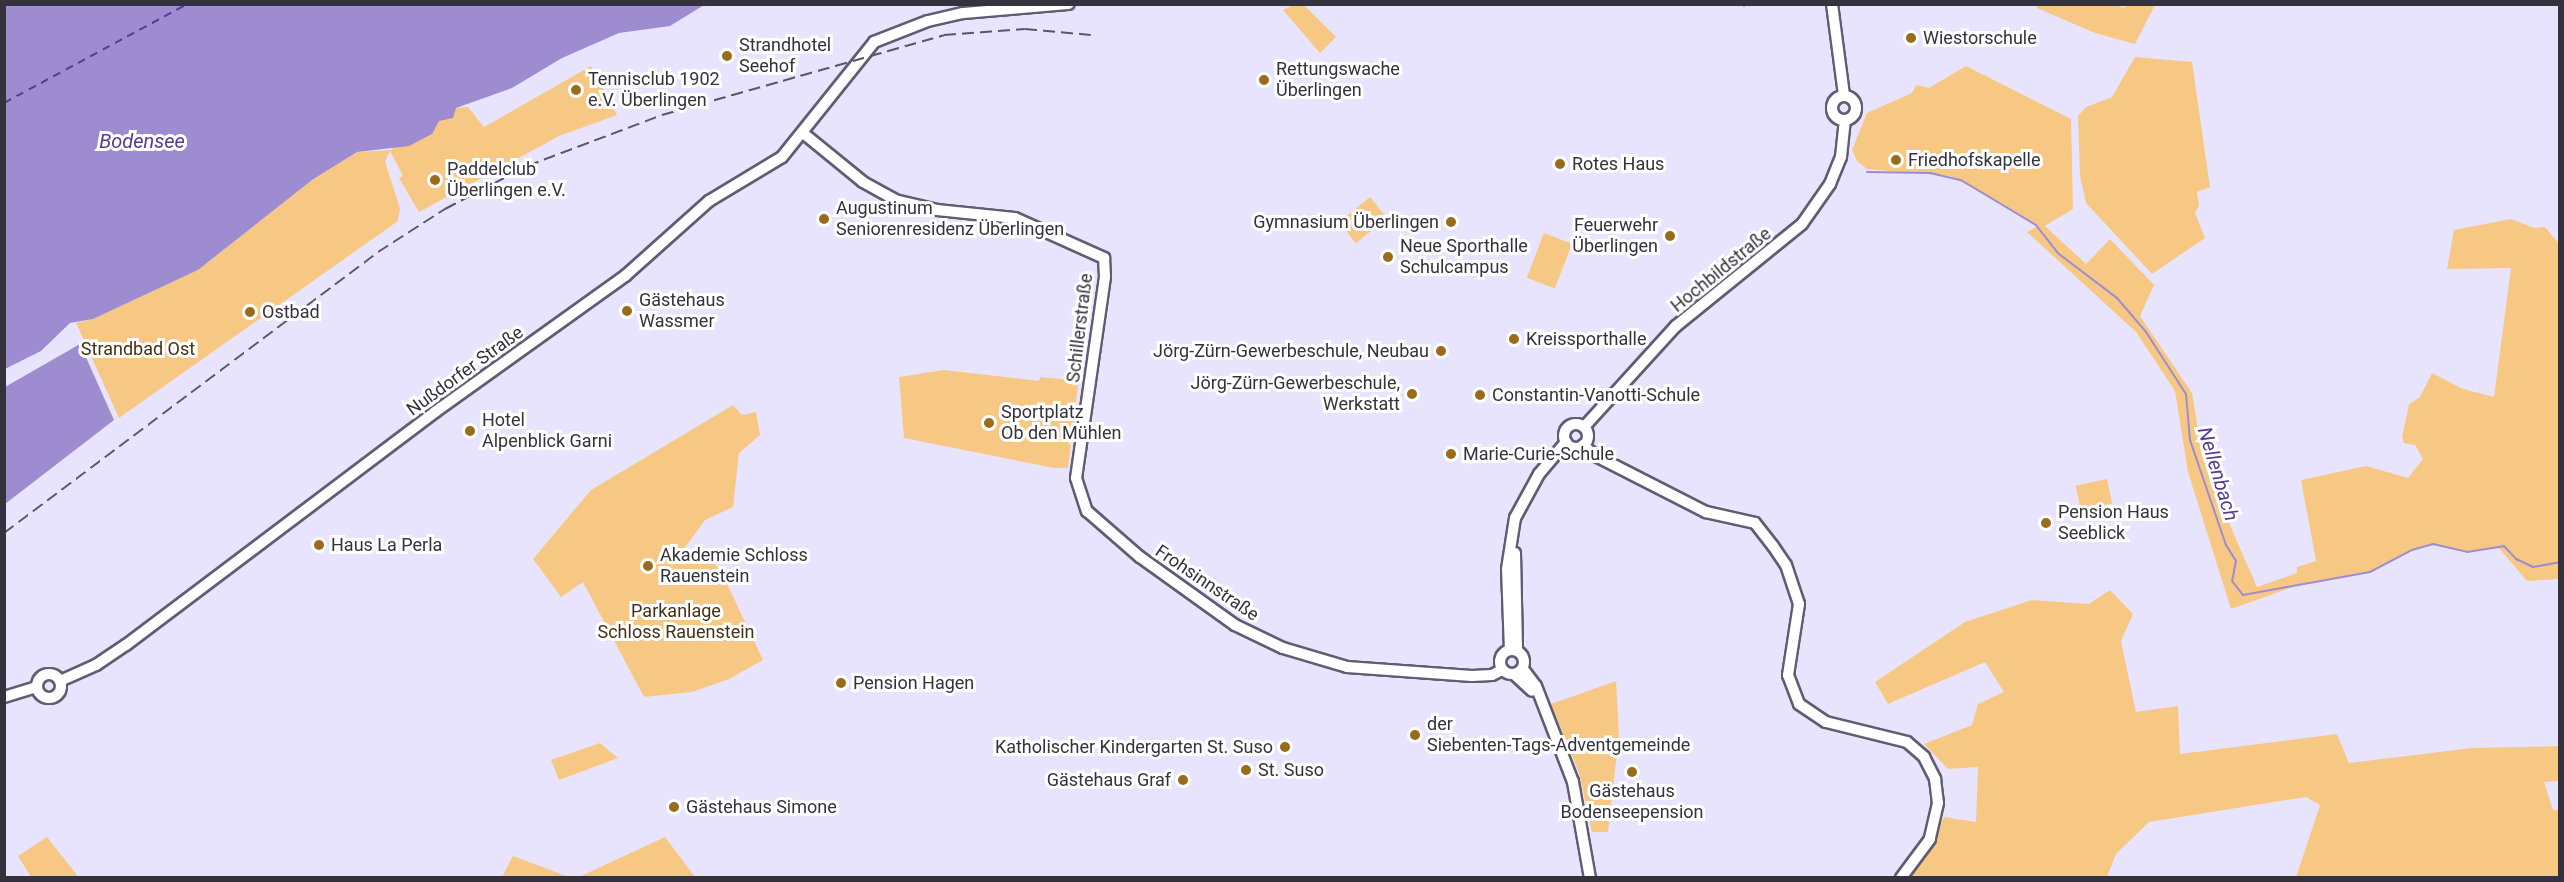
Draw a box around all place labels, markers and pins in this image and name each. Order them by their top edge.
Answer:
place label: Wiestorschule [1923,27,2037,49]
marker: Wiestorschule [1904,31,1918,45]
place label: Strandhotel Seehof [739,35,831,78]
marker: Strandhotel Seehof [720,49,734,63]
place label: Rettungswache Überlingen [1276,59,1400,101]
place label: Tennisclub 1902 e.V. Überlingen [588,69,720,112]
marker: Rettungswache Überlingen [1257,73,1271,87]
marker: Tennisclub 1902 e.V. Überlingen [569,83,583,97]
place label: Friedhofskapelle [1908,149,2040,171]
place label: Rotes Haus [1572,153,1664,175]
marker: Friedhofskapelle [1889,153,1903,167]
marker: Rotes Haus [1553,157,1567,171]
place label: Paddelclub Überlingen e.V. [447,159,566,201]
marker: Paddelclub Überlingen e.V. [428,173,442,187]
place label: Augustinum Seniorenresidenz Überlingen [836,198,1064,240]
place label: Gymnasium Überlingen [1253,211,1439,233]
marker: Augustinum Seniorenresidenz Überlingen [817,212,831,226]
marker: Gymnasium Überlingen [1444,215,1458,229]
place label: Feuerwehr Überlingen [1572,215,1658,258]
marker: Feuerwehr Überlingen [1663,229,1677,243]
place label: Neue Sporthalle Schulcampus [1400,236,1528,278]
marker: Neue Sporthalle Schulcampus [1381,250,1395,264]
place label: Gästehaus Wassmer [639,290,725,332]
place label: Ostbad [262,301,320,323]
marker: Gästehaus Wassmer [620,304,634,318]
marker: Ostbad [243,305,257,319]
place label: Kreissporthalle [1526,328,1647,350]
marker: Kreissporthalle [1507,332,1521,346]
place label: Jörg-Zürn-Gewerbeschule, Neubau [1153,340,1429,362]
marker: Jörg-Zürn-Gewerbeschule, Neubau [1434,344,1448,358]
place label: Jörg-Zürn-Gewerbeschule, Werkstatt [1191,373,1400,416]
place label: Constantin-Vanotti-Schule [1492,384,1700,406]
marker: Jörg-Zürn-Gewerbeschule, Werkstatt [1405,387,1419,401]
marker: Constantin-Vanotti-Schule [1473,388,1487,402]
place label: Sportplatz Ob den Mühlen [1001,402,1121,444]
place label: Hotel Alpenblick Garni [482,410,612,452]
marker: Sportplatz Ob den Mühlen [982,416,996,430]
marker: Hotel Alpenblick Garni [463,424,477,438]
place label: Marie-Curie-Schule [1463,443,1614,465]
marker: Marie-Curie-Schule [1444,447,1458,461]
place label: Pension Haus Seeblick [2058,502,2169,544]
marker: Pension Haus Seeblick [2039,516,2053,530]
place label: Haus La Perla [331,534,442,556]
marker: Haus La Perla [312,538,326,552]
place label: Akademie Schloss Rauenstein [660,545,808,588]
marker: Akademie Schloss Rauenstein [641,559,655,573]
place label: Pension Hagen [853,672,974,694]
marker: Pension Hagen [834,676,848,690]
place label: der Siebenten-Tags-Adventgemeinde [1427,714,1690,756]
marker: der Siebenten-Tags-Adventgemeinde [1408,728,1422,742]
place label: Katholischer Kindergarten St. Suso [995,736,1273,758]
marker: Katholischer Kindergarten St. Suso [1278,740,1292,754]
place label: St. Suso [1258,759,1324,781]
marker: St. Suso [1239,763,1253,777]
marker: Gästehaus Bodenseepension [1625,765,1639,779]
place label: Gästehaus Graf [1047,769,1171,791]
marker: Gästehaus Graf [1176,773,1190,787]
place label: Gästehaus Bodenseepension [1561,781,1703,824]
place label: Gästehaus Simone [686,796,837,818]
marker: Gästehaus Simone [667,800,681,814]

